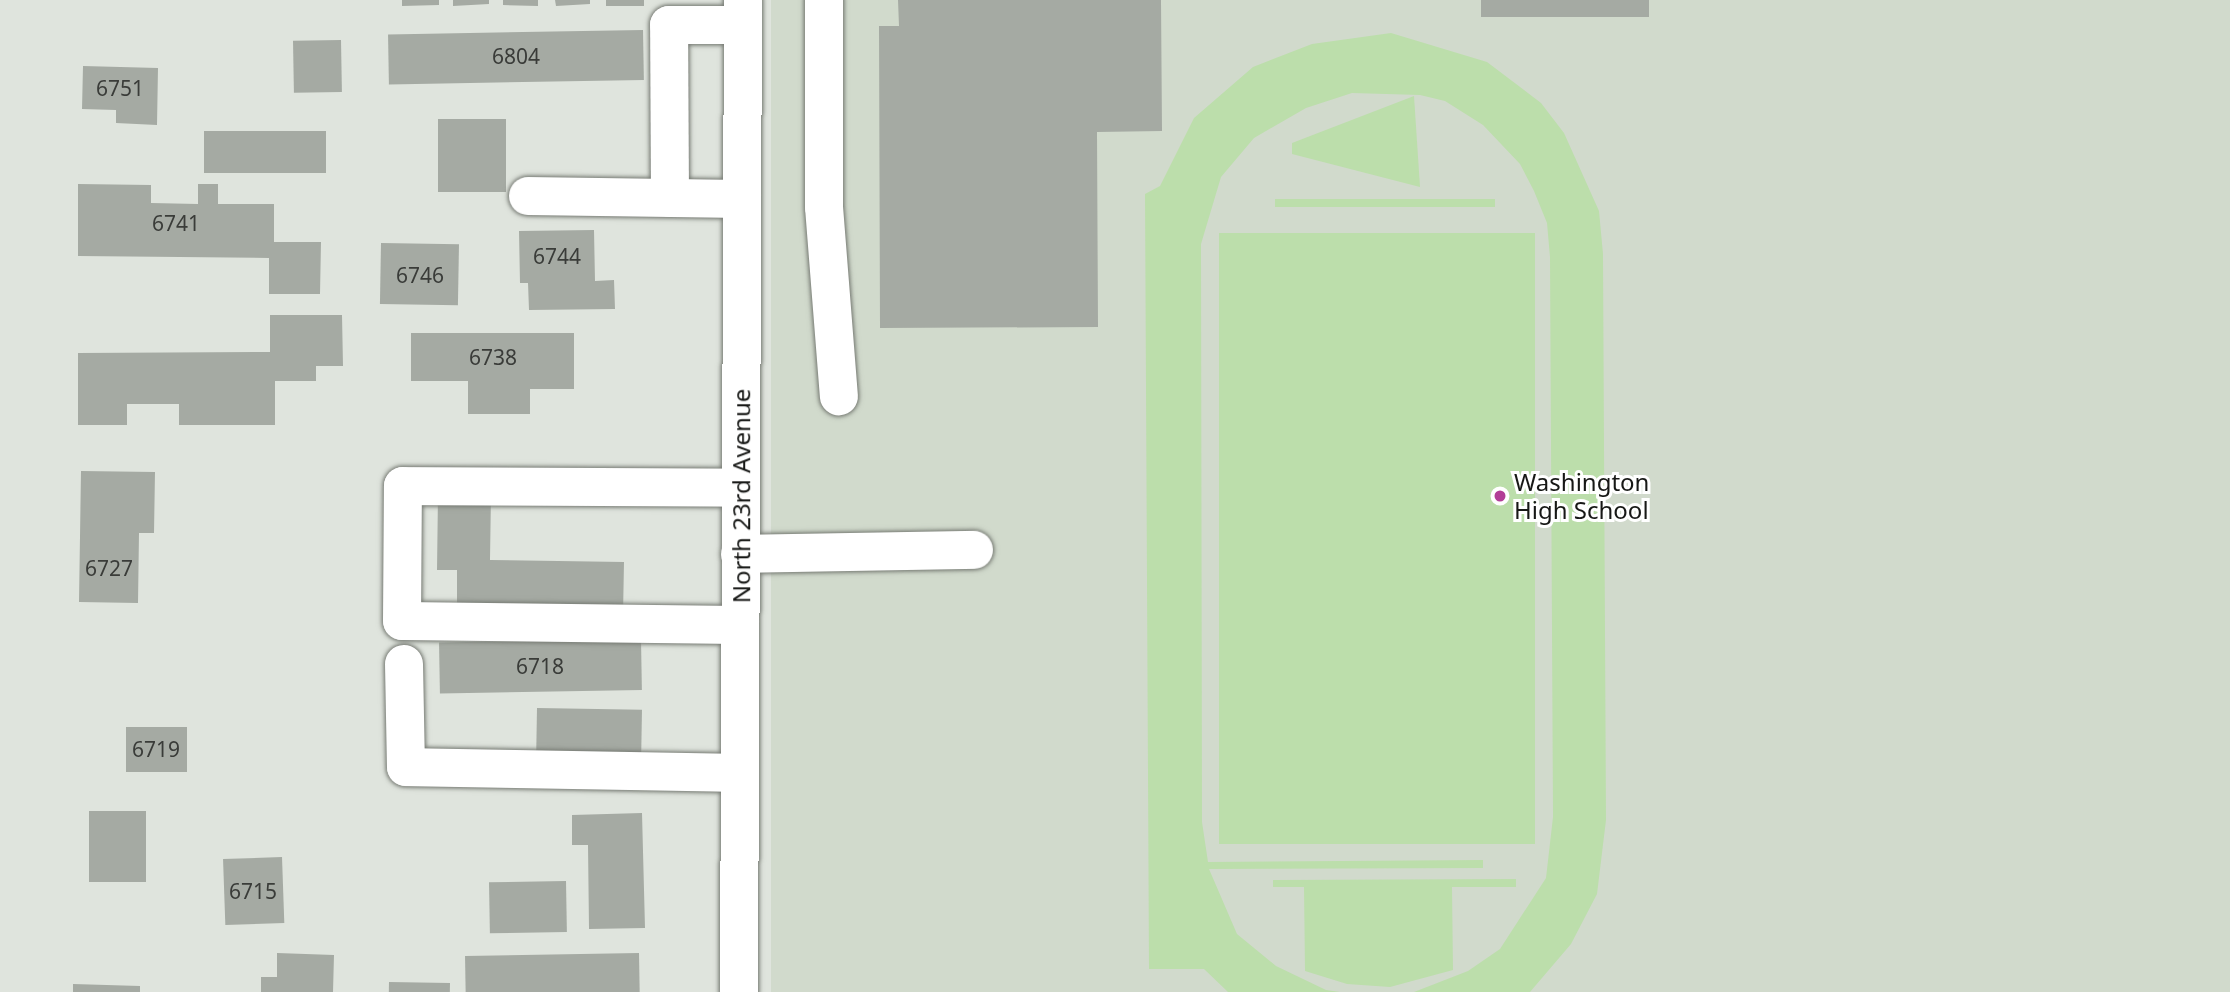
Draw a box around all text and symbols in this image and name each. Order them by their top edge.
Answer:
house number: 6804 [492,43,540,69]
house number: 6751 [96,75,144,101]
house number: 6741 [152,210,200,236]
house number: 6744 [533,243,581,269]
house number: 6746 [396,262,444,288]
house number: 6738 [469,344,517,370]
street label: North 23rd Avenue [727,389,755,603]
place label: Washington High School [1514,468,1649,524]
marker: Washington High School [1492,488,1508,504]
house number: 6727 [85,555,133,581]
house number: 6718 [516,653,564,679]
house number: 6719 [132,736,180,762]
house number: 6715 [229,878,277,904]

